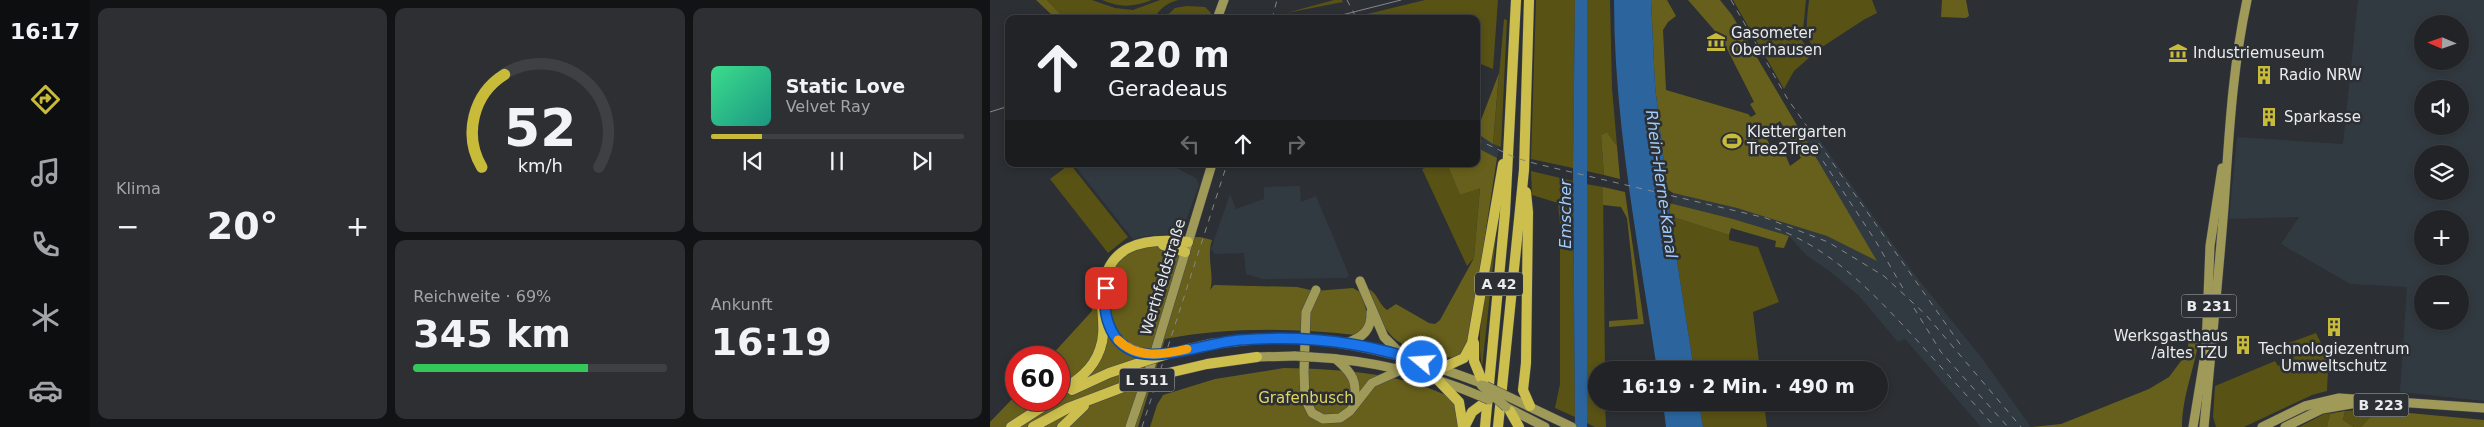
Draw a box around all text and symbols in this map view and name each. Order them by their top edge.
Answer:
north arrow [2414,15,2469,70]
map controls [2414,15,2469,330]
text: 16:17 [10,19,80,44]
place label: Gasometer Oberhausen [1731,24,1822,59]
museum icon: Gasometer Oberhausen [1705,31,1727,53]
icon: ahead [1025,35,1090,100]
text: 220 m [1108,35,1230,75]
museum icon: Industriemuseum [2167,42,2189,64]
place label: Industriemuseum [2193,44,2325,62]
building icon: Radio NRW [2253,64,2275,86]
place label: Radio NRW [2279,66,2362,84]
text: Static Love [786,75,905,97]
text: Geradeaus [1108,76,1228,101]
button: sound [2414,80,2469,135]
icon: directions [28,82,63,117]
text: Velvet Ray [786,97,870,116]
text: 52 [504,98,576,158]
building icon: Sparkasse [2258,106,2280,128]
place label: Sparkasse [2284,108,2361,126]
water label: Rhein-Herne-Kanal [1642,109,1681,260]
place label: Klettergarten Tree2Tree [1746,123,1847,158]
icon: left [1176,130,1204,158]
icon: ahead [1229,130,1257,158]
icon: right [1282,130,1310,158]
sports icon: Klettergarten Tree2Tree [1721,130,1743,152]
button: layers [2414,145,2469,200]
icon: previous [739,147,767,175]
icon: pause [823,147,851,175]
icon: next [908,147,936,175]
icon: music [28,155,63,190]
text: km/h [517,155,563,176]
water label: Emscher [1556,178,1575,249]
text: Klima [116,179,161,198]
text: 20° [207,204,279,248]
text: − [116,210,139,243]
text: + [346,210,369,243]
button: + [2414,210,2469,265]
street label: Werthfeldstraße [1137,217,1189,337]
icon: phone [28,227,63,262]
pin [1085,267,1127,309]
road number: A 42 [1475,272,1523,296]
icon: arrive [1092,274,1120,302]
button: − [2414,275,2469,330]
text: Reichweite · 69% [413,287,551,306]
road number: B 231 [2182,294,2236,318]
text: Ankunft [711,295,772,314]
icon: climate [28,300,63,335]
text: 345 km [413,312,571,356]
building icon: Technologiezentrum Umweltschutz [2323,316,2345,338]
text: 16:19 [711,320,832,364]
place label: Werksgasthaus /altes TZU [2114,327,2228,362]
building icon: Werksgasthaus /altes TZU [2232,334,2254,356]
position arrow [1395,335,1447,387]
place label: Technologiezentrum Umweltschutz [2257,340,2410,375]
speed limit sign: 60 [1005,346,1070,411]
road number: L 511 [1120,368,1174,392]
icon: car [28,373,63,408]
text: 16:19 · 2 Min. · 490 m [1621,375,1855,397]
park label: Grafenbusch [1258,389,1354,407]
road number: B 223 [2354,394,2408,416]

